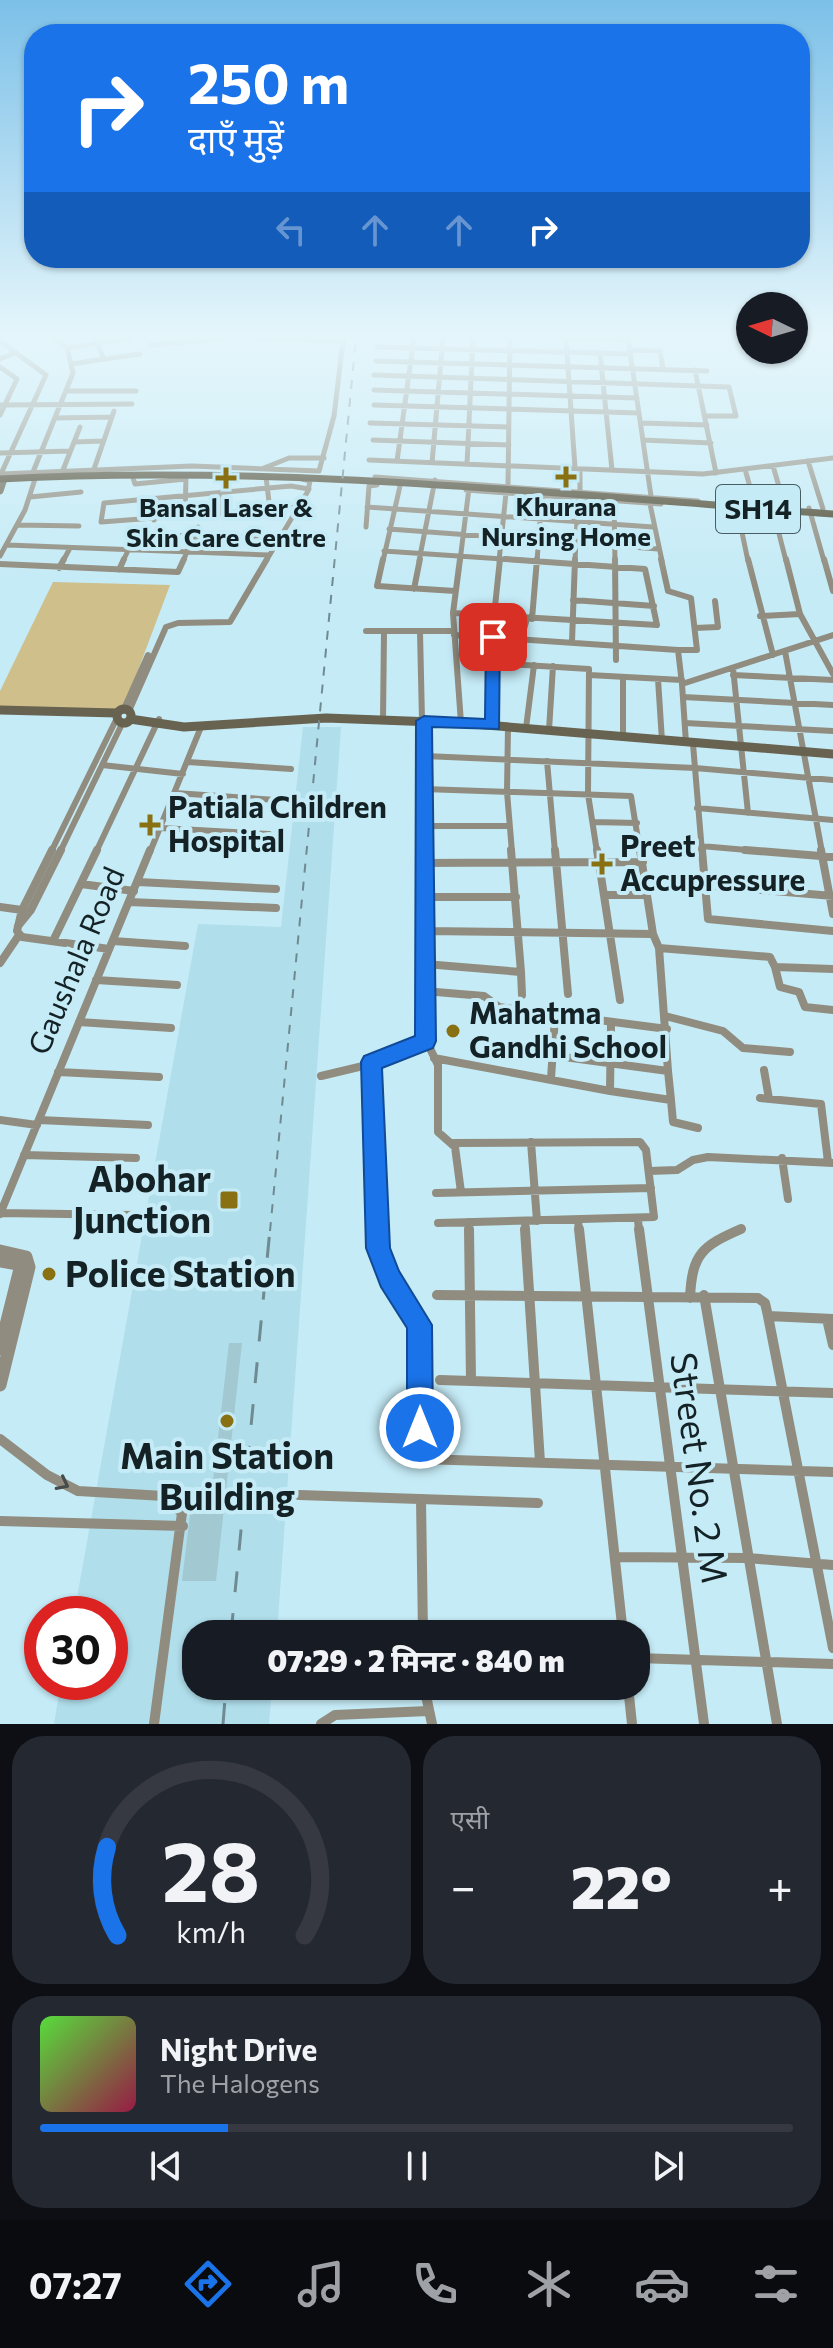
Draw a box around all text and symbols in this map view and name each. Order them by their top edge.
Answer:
text: 250 m [188,47,349,116]
icon: right [56,56,160,160]
text: दाएँ मुड़ें [188,116,284,160]
icon: left [269,208,313,252]
icon: ahead [353,208,397,252]
icon: ahead [437,208,481,252]
icon: right [521,208,565,252]
north arrow [736,292,808,364]
map controls [736,292,808,364]
marker: Khurana Nursing Home [555,466,577,488]
marker: Bansal Laser & Skin Care Centre [215,467,237,489]
road number: SH14 [716,485,800,533]
place label: Khurana Nursing Home [481,490,651,551]
place label: Bansal Laser & Skin Care Centre [126,491,326,552]
pin [459,603,527,671]
icon: arrive [471,615,515,659]
place label: Patiala Children Hospital [168,787,387,858]
marker: Patiala Children Hospital [139,814,161,836]
place label: Preet Accupressure [620,826,805,897]
marker: Preet Accupressure [591,853,613,875]
street label: Gaushala Road [19,861,131,1059]
place label: Mahatma Gandhi School [469,993,667,1064]
marker: Mahatma Gandhi School [444,1022,462,1040]
place label: Abohar Junction [73,1155,211,1240]
marker: Abohar Junction [218,1189,240,1211]
place label: Police Station [65,1250,296,1294]
marker: Police Station [40,1265,58,1283]
street label: Street No. 2 M [663,1349,739,1586]
position arrow [378,1386,462,1470]
marker: Main Station Building [218,1412,236,1430]
place label: Main Station Building [120,1432,334,1517]
one-way arrow [55,1474,70,1489]
speed limit sign: 30 [24,1596,128,1700]
text: 07:29 · 2 मिनट · 840 m [267,1641,565,1678]
text: एसी [451,1803,489,1834]
text: 28 [162,1817,260,1919]
text: 22° [571,1848,672,1921]
text: − [451,1858,476,1912]
text: + [767,1858,793,1912]
text: km/h [176,1914,246,1949]
text: Night Drive [160,2030,317,2067]
text: The Halogens [160,2067,320,2098]
icon: previous [144,2144,188,2188]
icon: pause [395,2144,439,2188]
icon: next [646,2144,690,2188]
icon: directions [180,2256,236,2312]
icon: music [293,2256,349,2312]
icon: phone [407,2256,463,2312]
icon: climate [521,2256,577,2312]
icon: car [634,2256,690,2312]
icon: filters [748,2256,804,2312]
text: 07:27 [29,2262,122,2306]

